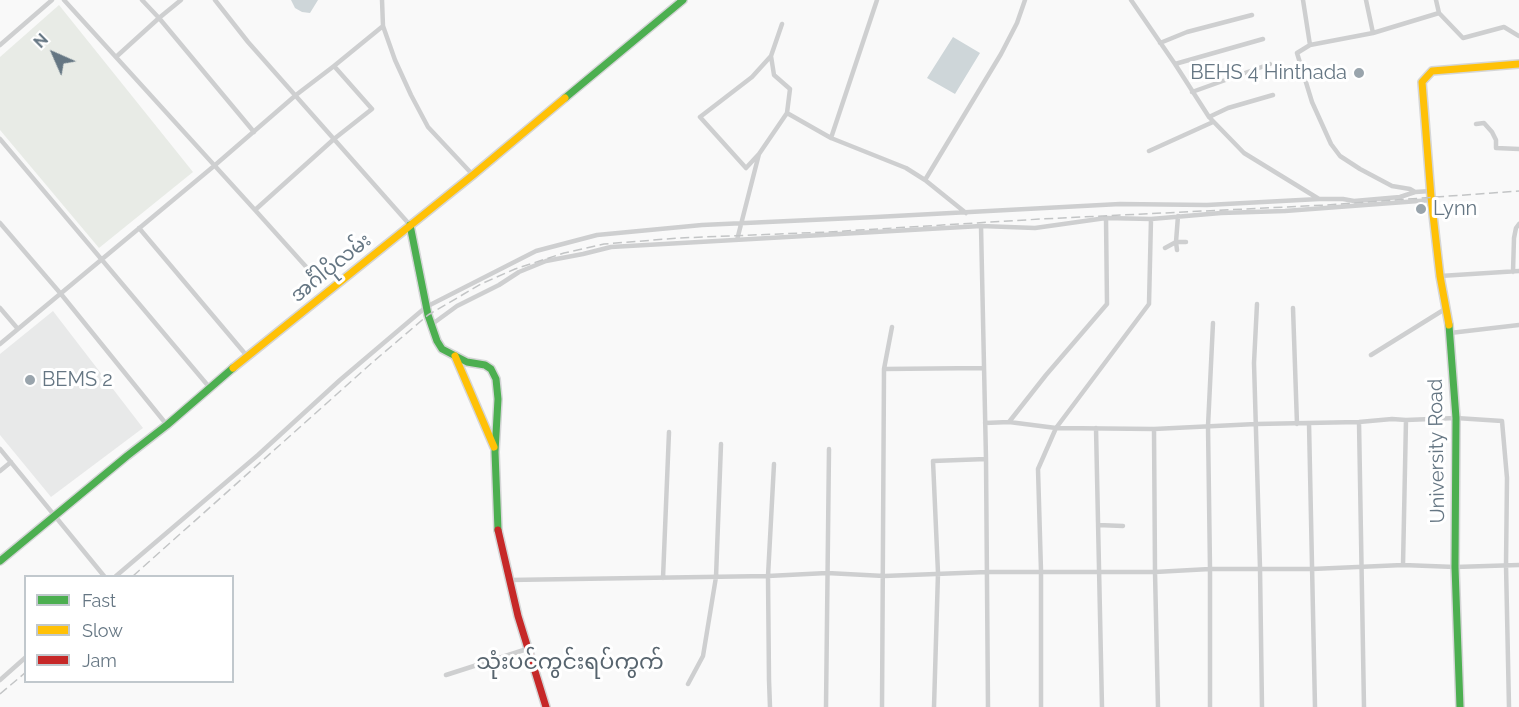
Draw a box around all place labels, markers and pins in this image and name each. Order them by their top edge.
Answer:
place label: BEHS 4 Hinthada [1190,61,1347,85]
marker: BEHS 4 Hinthada [1352,66,1366,80]
place label: Lynn [1433,197,1477,221]
marker: Lynn [1414,202,1428,216]
place label: BEMS 2 [42,368,113,392]
marker: BEMS 2 [23,373,37,387]

